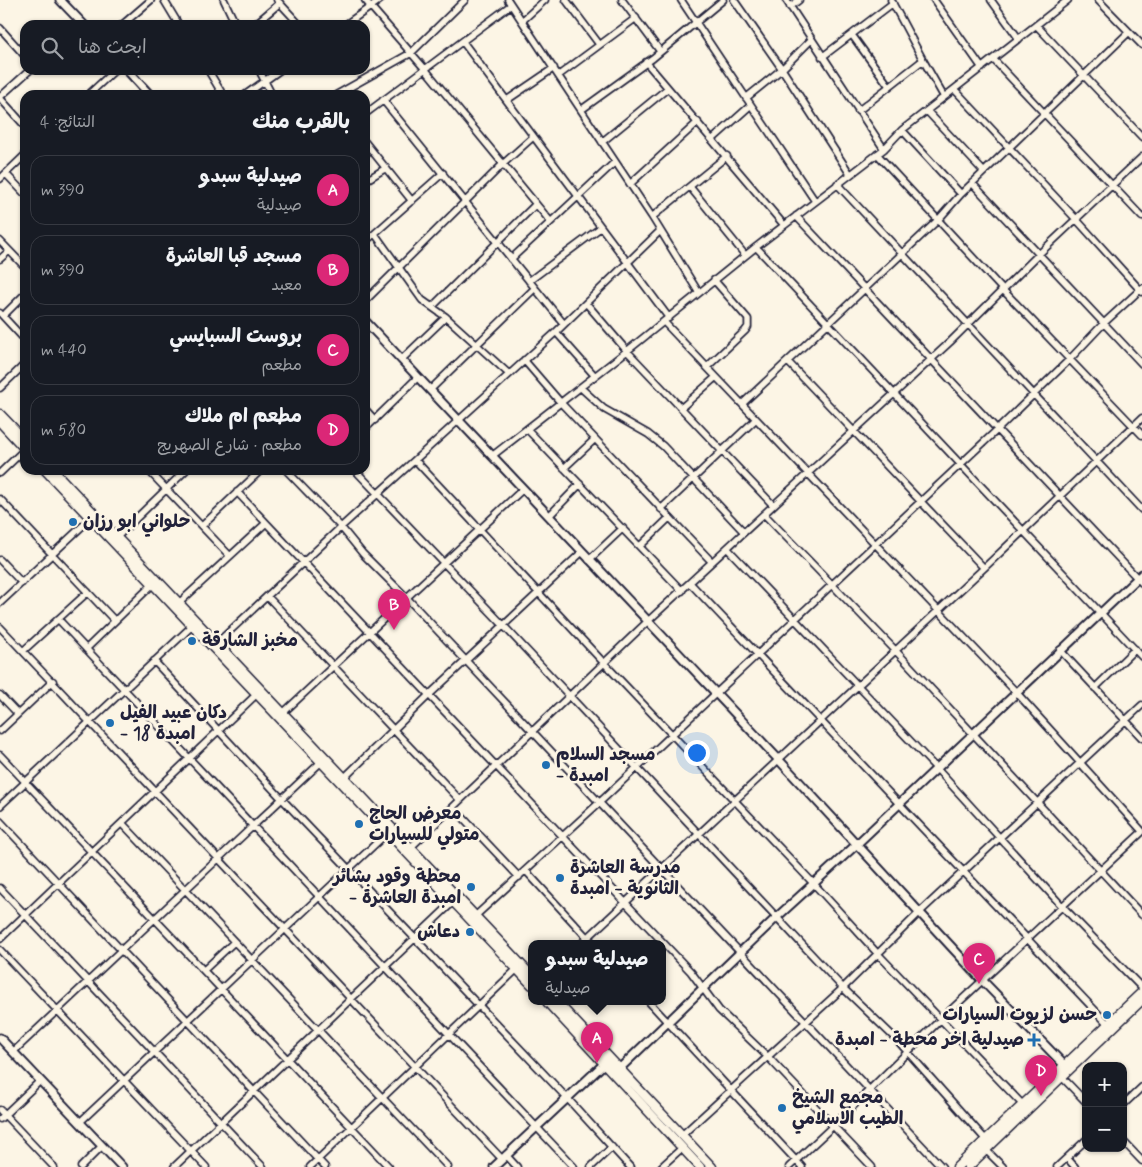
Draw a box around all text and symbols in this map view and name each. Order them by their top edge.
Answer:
search box [20,20,370,75]
icon: search [38,34,66,62]
text: ابحث هنا [78,35,147,60]
text: بالقرب منك [252,108,350,136]
text: النتائج: 4 [40,112,95,133]
text: صيدلية سبدو [199,164,302,189]
text: 390 m [41,180,84,201]
text: A [328,180,338,201]
text: صيدلية [257,195,302,216]
text: مسجد قبا العاشرة [166,244,302,269]
text: 390 m [41,260,84,281]
text: B [328,260,338,281]
text: معبد [271,275,302,296]
text: بروست السبايسي [170,324,302,349]
text: 440 m [41,340,87,361]
text: C [327,340,339,361]
text: مطعم [262,355,302,376]
text: مطعم ام ملاك [185,404,302,429]
text: 580 m [41,420,86,441]
text: D [327,420,339,441]
text: مطعم · شارع الصهريج [157,435,302,456]
place label: حلواني ابو رزان [83,510,191,537]
marker: حلواني ابو رزان [67,516,79,528]
pin: B [378,589,410,630]
place label: مخبز الشارقة [202,629,298,653]
marker: مخبز الشارقة [186,635,198,647]
place label: دكان عبيد الفيل - امبدة 18 [120,701,227,746]
marker: دكان عبيد الفيل - امبدة 18 [104,717,116,729]
your location [684,740,710,766]
place label: مسجد السلام - امبدة [556,743,656,788]
marker: مسجد السلام - امبدة [540,759,552,771]
place label: معرض الحاج متولي للسيارات [369,802,479,850]
marker: معرض الحاج متولي للسيارات [353,818,365,830]
place label: مدرسة العاشرة الثانوية - امبدة [570,856,681,901]
place label: محطة وقود بشائر - امبدة العاشرة [331,865,461,910]
marker: مدرسة العاشرة الثانوية - امبدة [554,872,566,884]
marker: محطة وقود بشائر - امبدة العاشرة [465,881,477,893]
place label: دعاش [417,920,460,944]
marker: دعاش [464,926,476,938]
popup [528,940,666,1005]
pin: C [963,943,995,984]
text: صيدلية سبدو [545,947,649,972]
text: صيدلية [545,978,590,999]
place label: حسن لزيوت السيارات [942,1003,1097,1027]
marker: حسن لزيوت السيارات [1101,1009,1113,1021]
pin: A [581,1022,613,1063]
place label: صيدلية اخر محطة - امبدة [835,1028,1024,1052]
marker: صيدلية اخر محطة - امبدة [1028,1034,1040,1046]
pin: D [1025,1055,1057,1096]
map controls [1082,1062,1127,1152]
button: + [1082,1062,1127,1107]
place label: مجمع الشيخ الطيب الاسلامي [792,1086,903,1134]
marker: مجمع الشيخ الطيب الاسلامي [776,1102,788,1114]
button: − [1082,1107,1127,1152]

